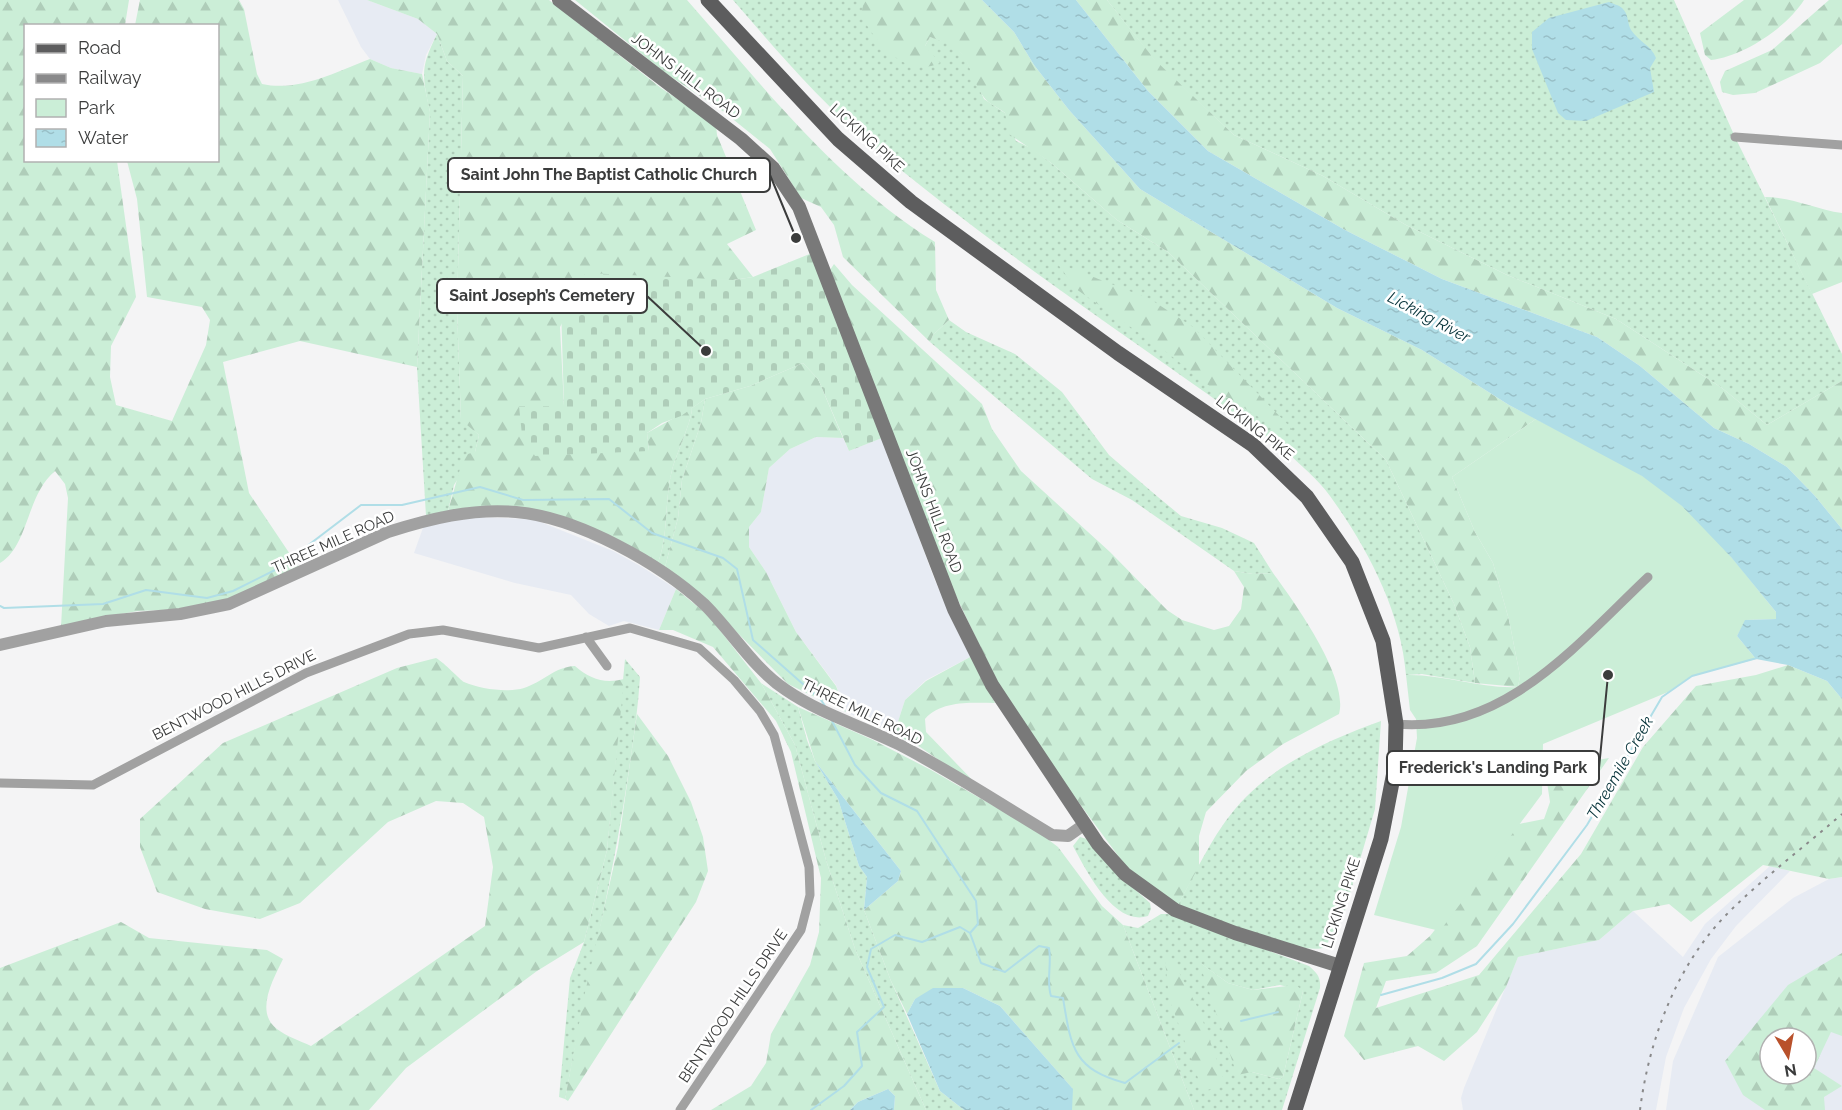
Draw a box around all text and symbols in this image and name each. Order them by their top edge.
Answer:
legend [24,24,219,162]
street label: JOHNS HILL ROAD [628,29,744,123]
text: Road [78,37,121,58]
text: Railway [78,67,142,88]
text: Park [78,97,115,118]
street label: LICKING PIKE [826,100,908,176]
text: Water [78,127,129,148]
callout: Saint John The Baptist Catholic Church [448,158,770,192]
text: Saint John The Baptist Catholic Church [461,165,757,184]
callout: Saint Joseph’s Cemetery [437,279,647,313]
text: Saint Joseph’s Cemetery [449,286,635,305]
water label: Licking River [1385,287,1474,347]
street label: LICKING PIKE [1212,392,1298,464]
street label: JOHNS HILL ROAD [902,446,966,576]
street label: THREE MILE ROAD [269,507,397,577]
street label: BENTWOOD HILLS DRIVE [149,646,319,744]
street label: THREE MILE ROAD [799,675,926,749]
water label: Threemile Creek [1583,713,1657,823]
callout: Frederick's Landing Park [1387,751,1599,785]
text: Frederick's Landing Park [1399,758,1587,777]
street label: LICKING PIKE [1318,855,1364,951]
street label: BENTWOOD HILLS DRIVE [675,926,791,1086]
north arrow [1758,1026,1818,1086]
text: N [1783,1060,1798,1081]

